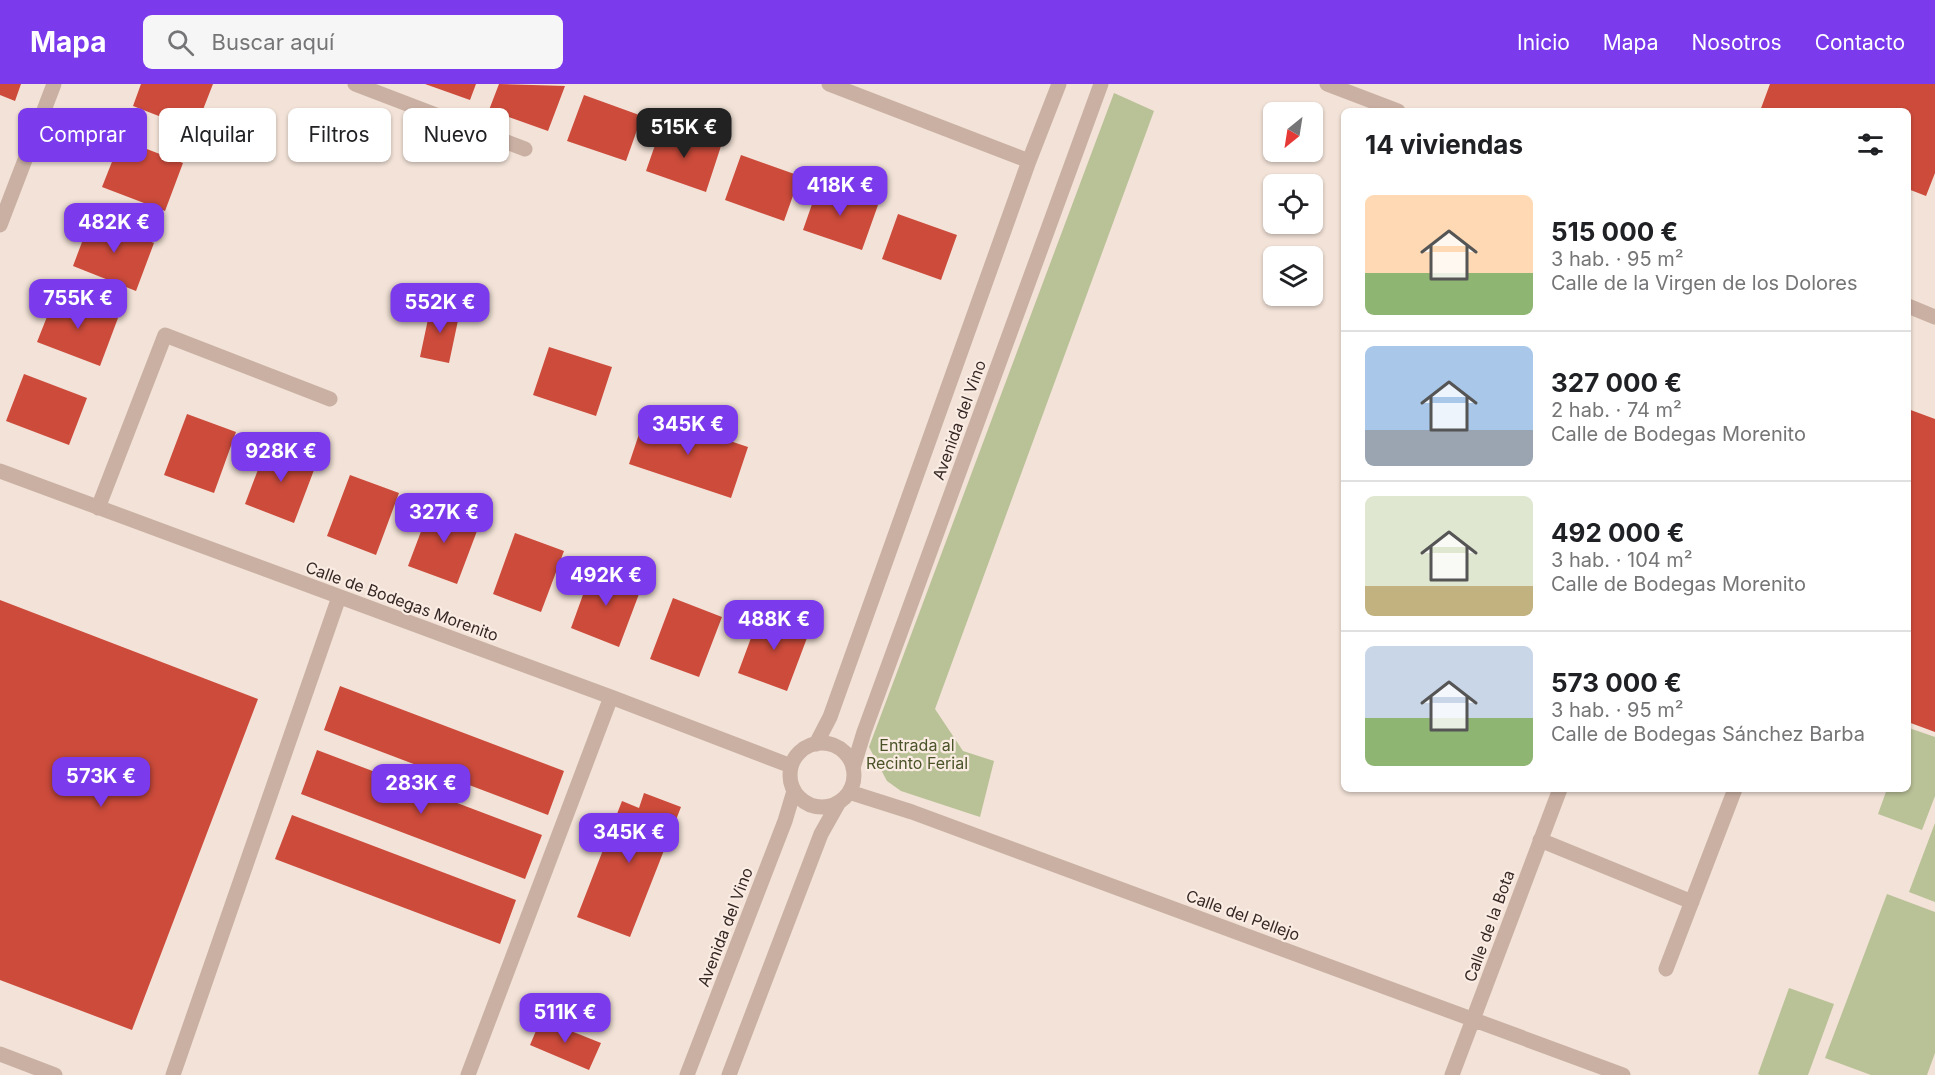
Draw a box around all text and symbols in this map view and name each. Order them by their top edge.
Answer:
search box [143,15,563,69]
text: Mapa [30,25,107,59]
icon: search [164,26,197,59]
text: Buscar aquí [212,29,334,55]
text: Inicio [1517,30,1570,55]
text: Mapa [1603,30,1658,55]
text: Nosotros [1691,30,1782,55]
text: Contacto [1815,30,1905,55]
north arrow [1263,102,1323,162]
map controls [1263,102,1323,306]
chip: Comprar [18,108,147,162]
chip: Alquilar [159,108,276,162]
chip: Filtros [288,108,391,162]
chip: Nuevo [403,108,509,162]
pin: 515K € [635,108,733,159]
text: 515K € [650,115,718,139]
icon: filters [1854,128,1887,161]
text: 14 viviendas [1365,129,1523,160]
pin: 418K € [791,166,889,217]
text: 418K € [806,173,874,197]
button: locate [1263,174,1323,234]
pin: 482K € [65,203,163,254]
text: 482K € [78,210,150,234]
text: 515 000 € [1551,216,1678,247]
icon: home [1413,219,1485,291]
button: layers [1263,246,1323,306]
text: 3 hab. · 95 m² [1551,247,1684,271]
text: Calle de la Virgen de los Dolores [1551,271,1857,295]
pin: 755K € [29,279,127,330]
pin: 552K € [391,283,489,334]
text: 755K € [43,286,113,310]
text: 552K € [405,290,475,314]
street label: Avenida del Vino [928,357,990,483]
text: 327 000 € [1551,367,1682,398]
icon: home [1413,370,1485,442]
text: 2 hab. · 74 m² [1551,398,1682,422]
pin: 345K € [639,405,737,456]
text: 345K € [652,412,724,436]
text: Calle de Bodegas Morenito [1551,422,1806,446]
pin: 928K € [232,432,330,483]
text: 928K € [245,439,317,463]
pin: 327K € [395,493,493,544]
text: 327K € [409,500,479,524]
text: 492 000 € [1551,517,1685,548]
icon: home [1413,520,1485,592]
text: 3 hab. · 104 m² [1551,548,1693,572]
pin: 492K € [557,556,655,607]
street label: Calle de Bodegas Morenito [303,557,501,645]
text: 492K € [570,563,642,587]
text: Calle de Bodegas Morenito [1551,572,1806,596]
pin: 488K € [725,600,823,651]
text: 488K € [738,607,810,631]
text: 573 000 € [1551,667,1682,698]
icon: home [1413,670,1485,742]
text: 3 hab. · 95 m² [1551,698,1684,722]
text: Calle de Bodegas Sánchez Barba [1551,722,1865,746]
park label: Entrada al Recinto Ferial [866,735,968,773]
pin: 573K € [52,757,150,808]
text: 573K € [66,764,136,788]
pin: 283K € [372,764,470,815]
text: 283K € [385,771,457,795]
pin: 345K € [580,813,678,864]
text: 345K € [593,820,665,844]
street label: Avenida del Vino [693,865,757,989]
street label: Calle de la Bota [1459,867,1519,985]
street label: Calle del Pellejo [1183,885,1303,945]
pin: 511K € [516,993,614,1044]
text: 511K € [534,1000,596,1024]

